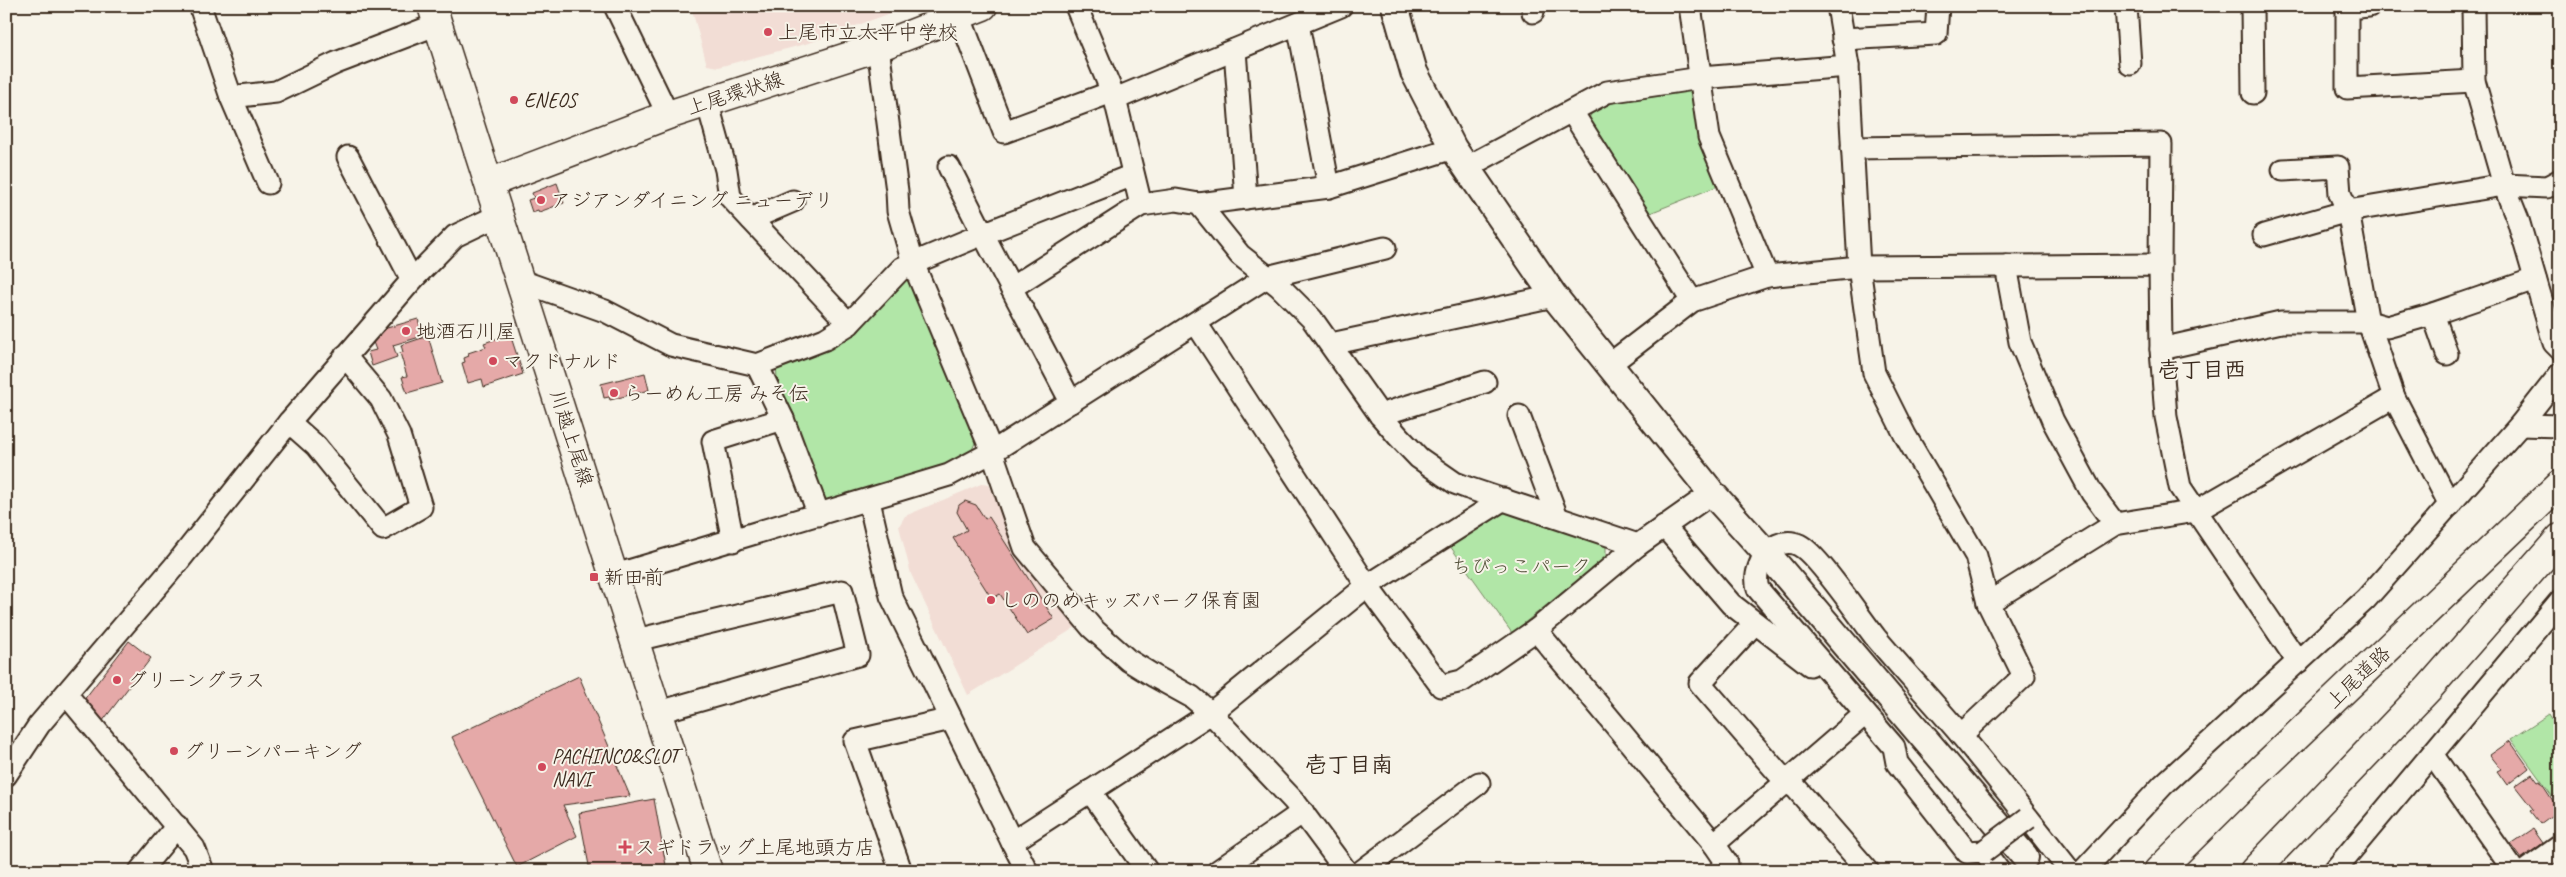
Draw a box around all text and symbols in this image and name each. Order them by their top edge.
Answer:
place label: 上尾市立太平中学校 [778,20,958,45]
marker: 上尾市立太平中学校 [762,26,774,38]
street label: 上尾環状線 [684,66,787,121]
place label: ENEOS [524,88,579,113]
marker: ENEOS [508,94,520,106]
place label: アジアンダイニング ニューデリ [551,188,833,213]
marker: アジアンダイニング ニューデリ [535,194,547,206]
place label: 地酒石川屋 [416,319,516,344]
marker: 地酒石川屋 [400,325,412,337]
place label: マクドナルド [503,349,621,374]
marker: マクドナルド [487,355,499,367]
district label: 壱丁目西 [2158,356,2246,384]
place label: らーめん工房 みそ伝 [624,381,809,406]
street label: 川越上尾線 [544,387,599,490]
marker: らーめん工房 みそ伝 [608,387,620,399]
park label: ちびっこパーク [1451,554,1591,579]
place label: 新田前 [604,565,664,590]
marker: 新田前 [588,571,600,583]
place label: しののめキッズパーク保育園 [1001,588,1261,613]
marker: しののめキッズパーク保育園 [985,594,997,606]
street label: 上尾道路 [2321,641,2396,714]
place label: グリーングラス [127,668,265,693]
marker: グリーングラス [111,674,123,686]
place label: グリーンパーキング [184,739,362,764]
place label: PACHINCO&SLOT NAVI [552,744,684,792]
marker: グリーンパーキング [168,745,180,757]
district label: 壱丁目南 [1305,751,1393,779]
marker: PACHINCO&SLOT NAVI [536,761,548,773]
place label: スギドラッグ上尾地頭方店 [635,835,875,860]
marker: スギドラッグ上尾地頭方店 [619,841,631,853]

